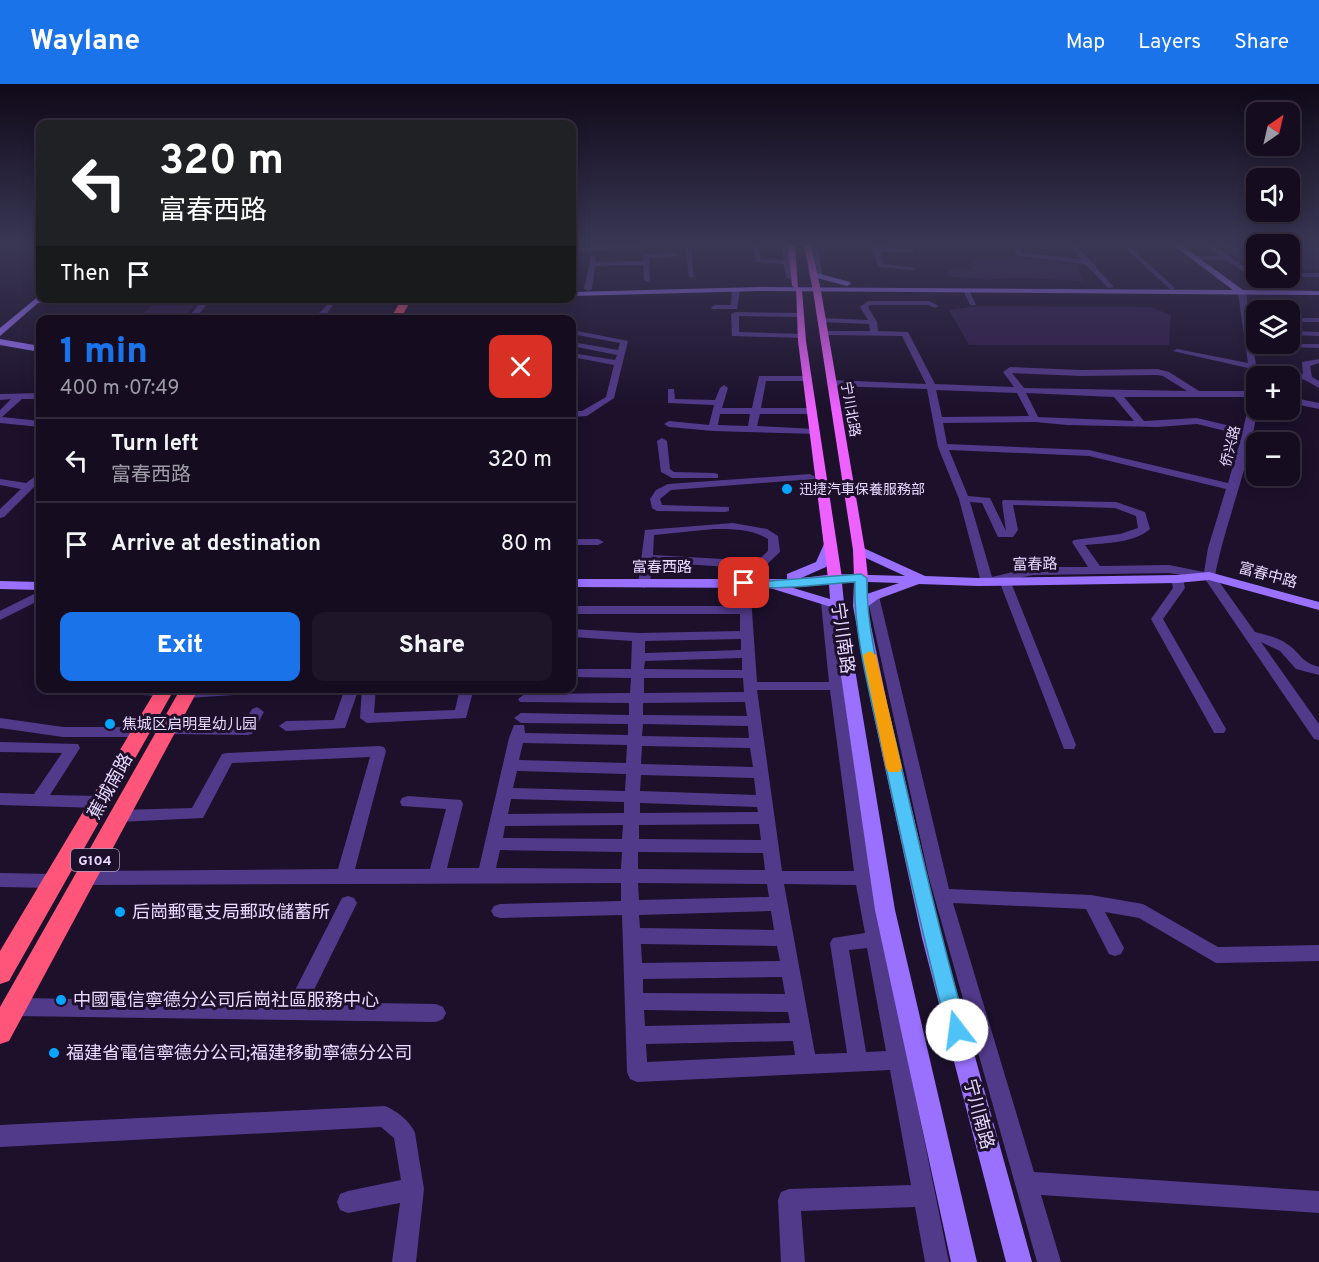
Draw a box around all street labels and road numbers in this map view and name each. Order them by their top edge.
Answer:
street label: 宁川北路 [836,380,864,438]
street label: 侨兴路 [1218,424,1245,469]
street label: 富春路 [1012,556,1058,575]
street label: 富春西路 [632,559,692,578]
street label: 富春中路 [1236,560,1299,593]
street label: 宁川南路 [825,601,858,675]
street label: 蕉城南路 [84,750,139,824]
road number: G104 [71,849,119,871]
street label: 宁川南路 [957,1077,998,1152]

